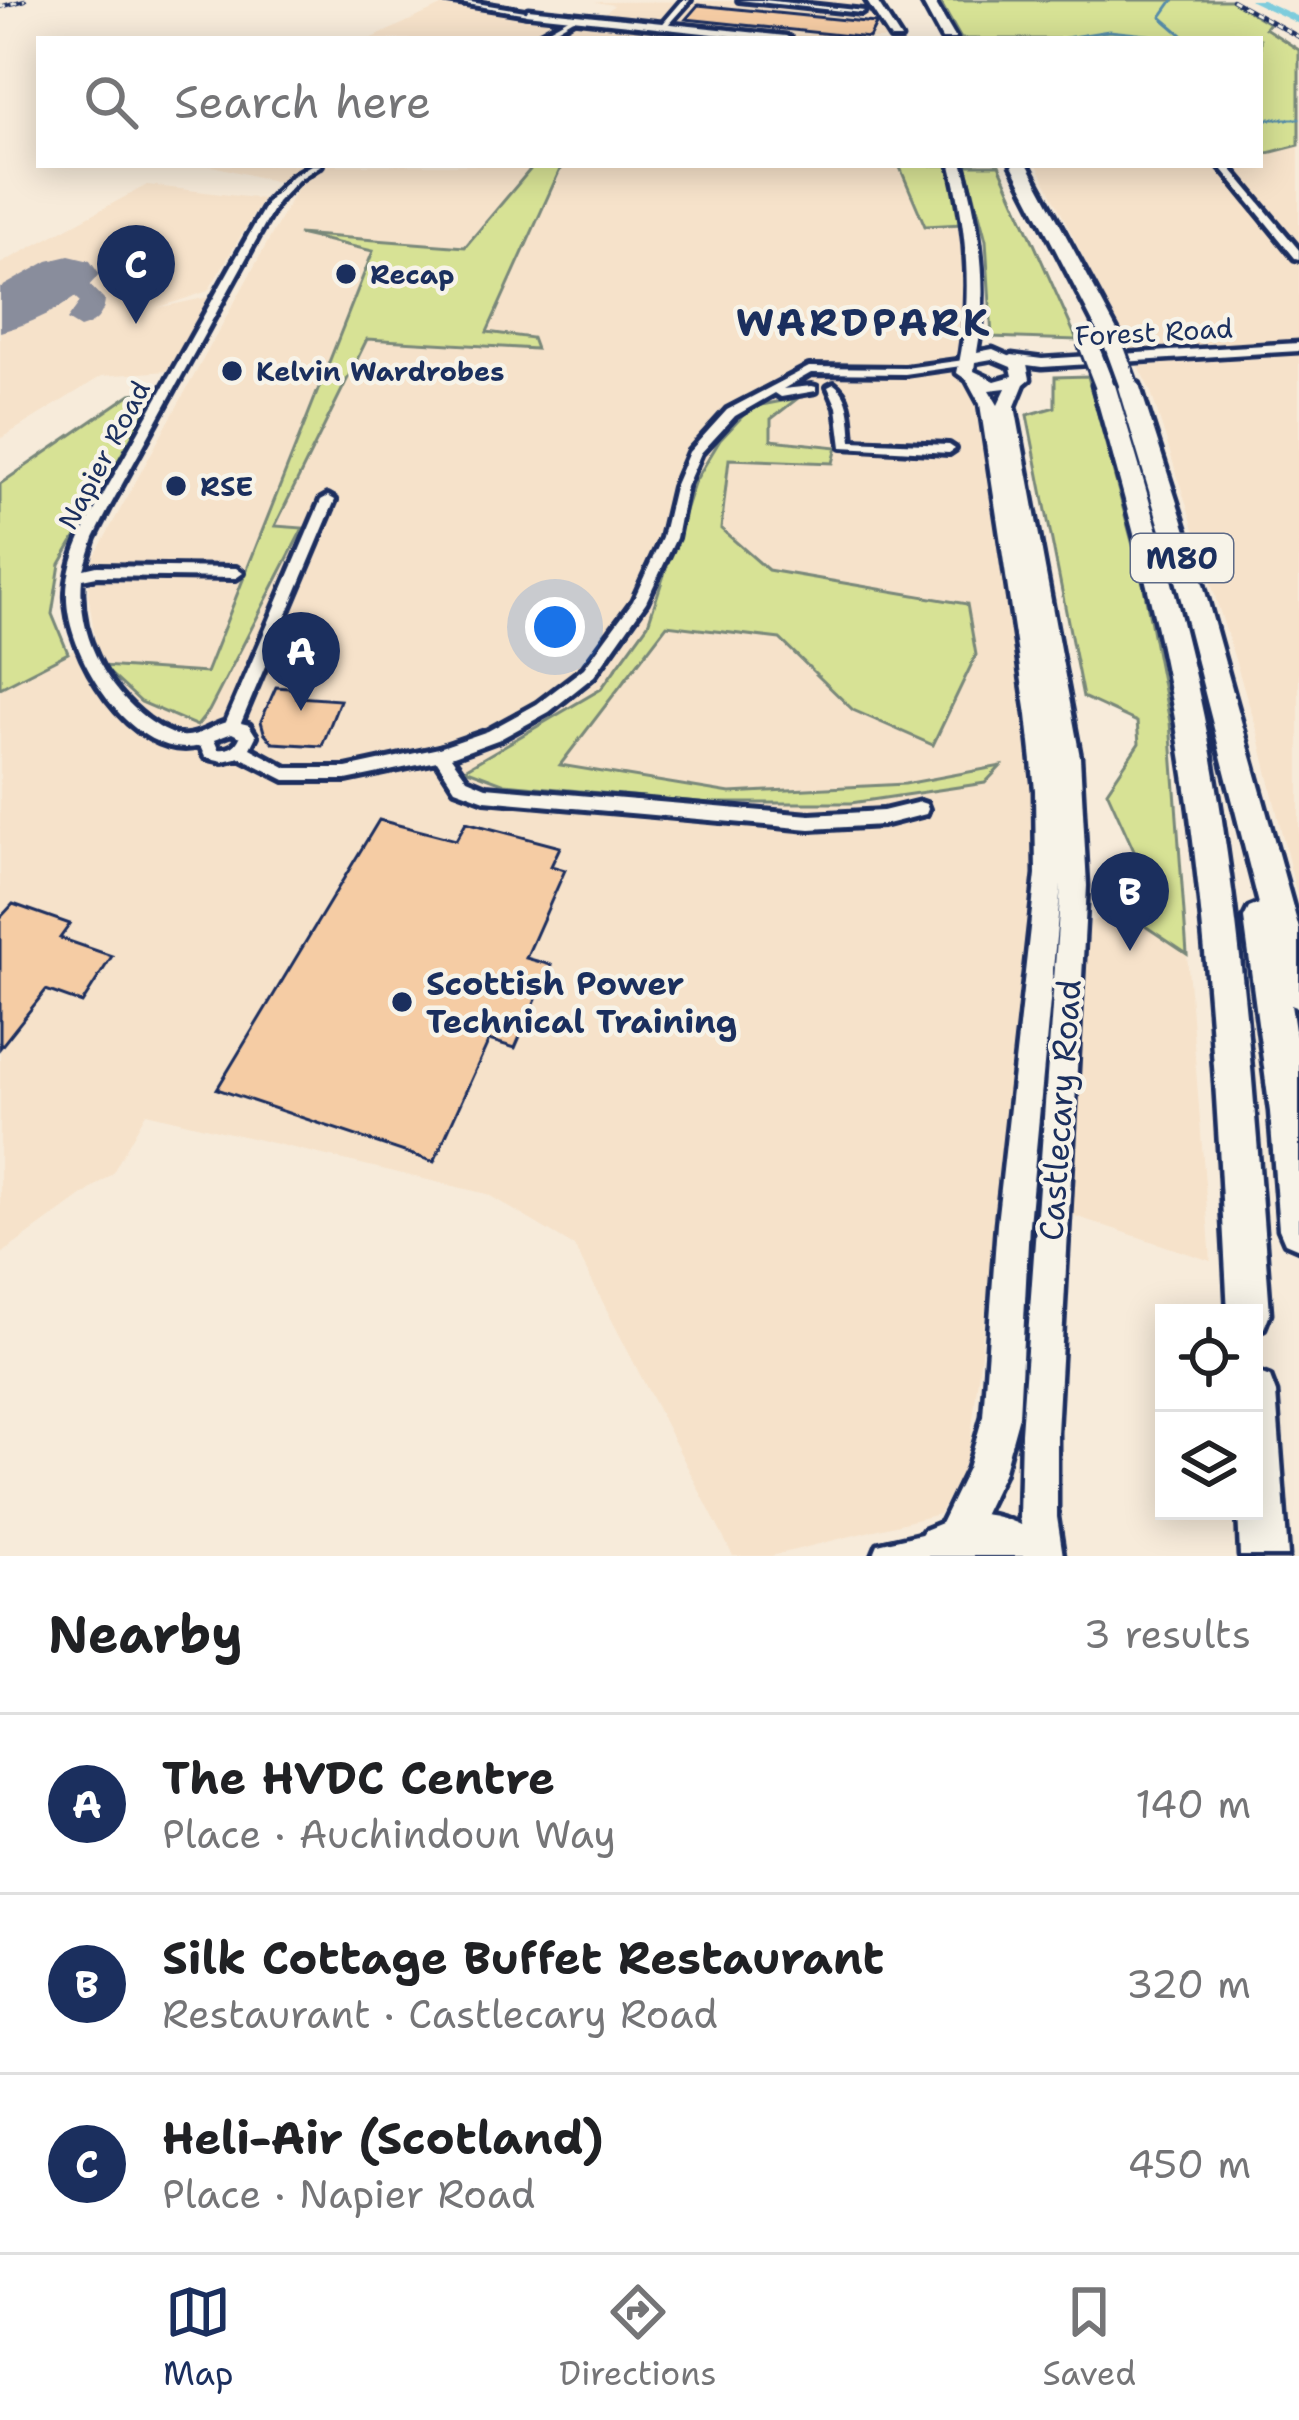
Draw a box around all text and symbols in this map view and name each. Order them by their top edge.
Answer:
search box [36,36,1263,168]
icon: search [78,69,144,135]
text: Search here [174,72,431,132]
pin: C [97,225,175,324]
place label: Recap [370,256,454,293]
marker: Recap [333,261,359,287]
district label: WARDPARK [736,296,992,348]
street label: Forest Road [1074,309,1234,355]
place label: Kelvin Wardrobes [256,353,505,390]
marker: Kelvin Wardrobes [219,358,245,384]
street label: Napier Road [49,374,159,536]
place label: RSE [200,468,253,505]
marker: RSE [163,473,189,499]
road number: M80 [1131,534,1233,582]
your location [525,597,585,657]
pin: A [262,612,340,711]
pin: B [1091,852,1169,951]
place label: Scottish Power Technical Training [426,961,737,1044]
street label: Castlecary Road [1028,978,1092,1242]
marker: Scottish Power Technical Training [389,989,415,1015]
map controls [1155,1304,1263,1520]
button: locate [1155,1304,1263,1412]
button: layers [1155,1412,1263,1520]
text: Nearby [48,1600,243,1668]
text: 3 results [1084,1608,1251,1660]
text: The HVDC Centre [162,1748,555,1808]
text: A [72,1778,102,1830]
text: 140 m [1135,1778,1251,1830]
text: Place · Auchindoun Way [162,1808,616,1860]
text: Silk Cottage Buffet Restaurant [162,1928,884,1988]
text: B [75,1958,99,2010]
text: 320 m [1126,1958,1251,2010]
text: Restaurant · Castlecary Road [162,1988,718,2040]
text: Heli-Air (Scotland) [162,2108,604,2168]
text: C [75,2138,99,2190]
text: 450 m [1127,2138,1251,2190]
text: Place · Napier Road [162,2168,535,2220]
tab: Map [163,2279,234,2396]
tab: Directions [559,2279,717,2396]
tab: Saved [1042,2279,1136,2396]

